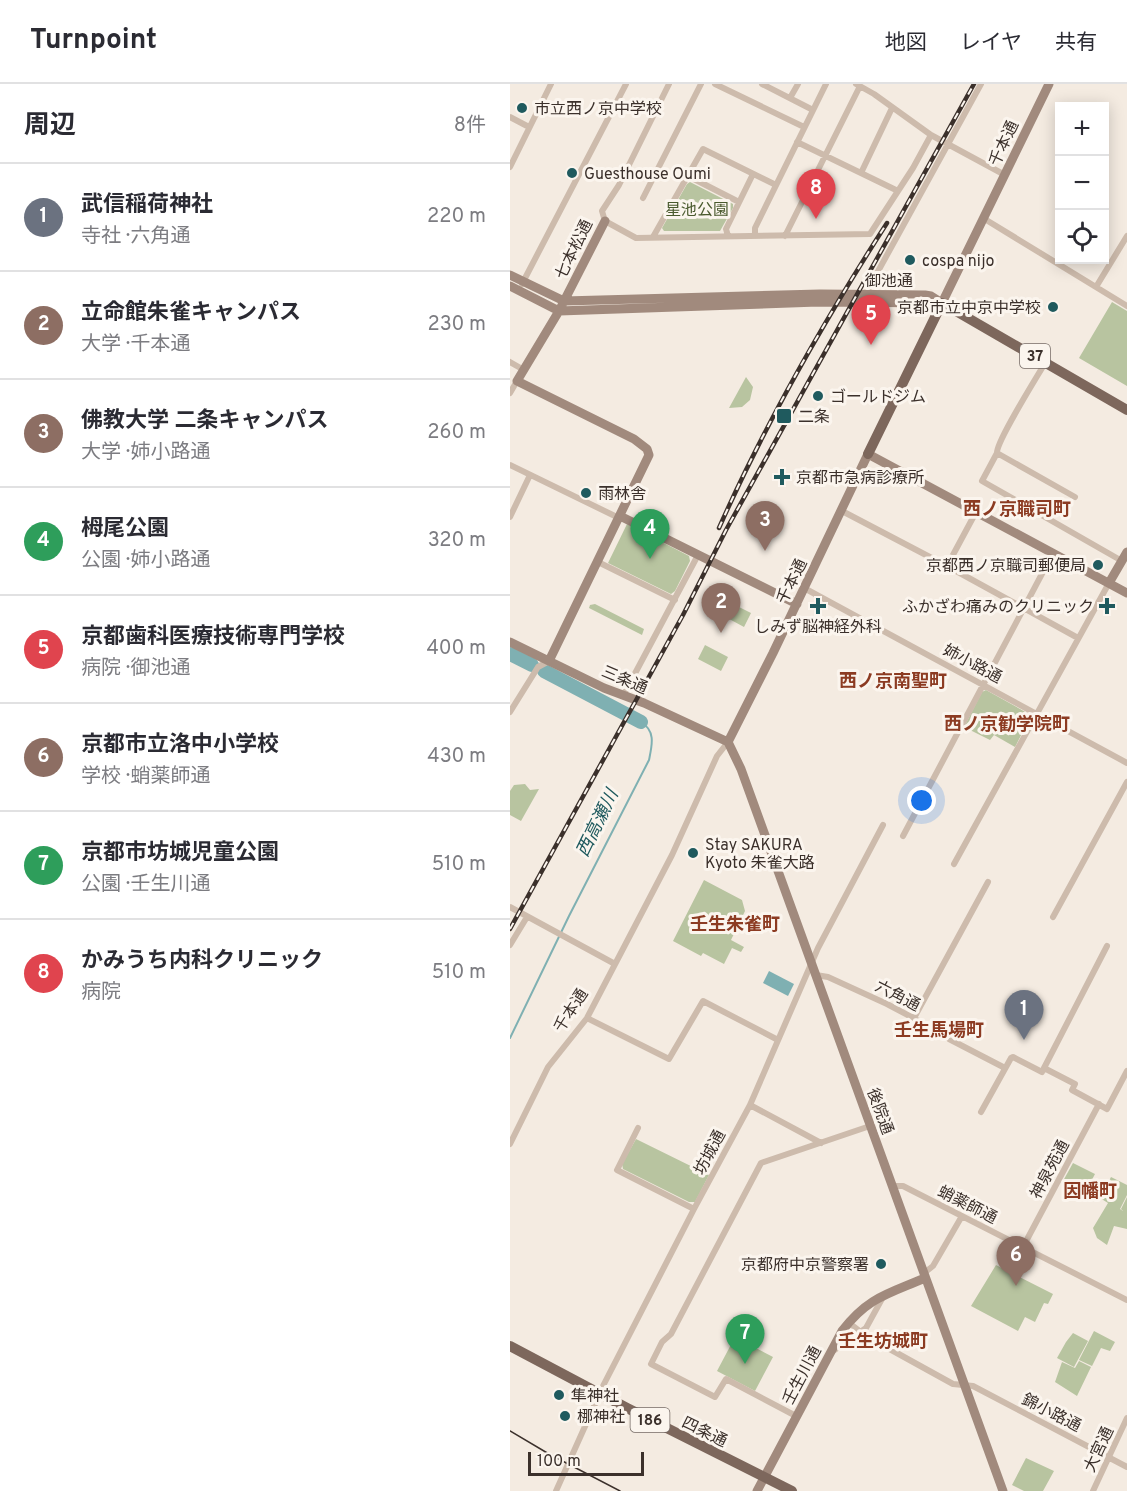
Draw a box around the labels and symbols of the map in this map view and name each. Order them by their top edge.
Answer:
place label: 市立西ノ京中学校 [534,100,662,120]
marker: 市立西ノ京中学校 [515,101,529,115]
street label: 千本通 [986,118,1024,170]
place label: Guesthouse Oumi [584,165,711,185]
marker: Guesthouse Oumi [565,166,579,180]
pin: 8 [796,170,836,219]
park label: 星池公園 [665,201,729,221]
street label: 七本松通 [552,217,598,283]
place label: cospa nijo [922,252,994,272]
marker: cospa nijo [903,253,917,267]
street label: 御池通 [865,272,913,292]
pin: 5 [852,296,890,345]
place label: 京都市立中京中学校 [897,299,1041,319]
marker: 京都市立中京中学校 [1046,300,1060,314]
road number: 37 [1020,344,1050,368]
place label: ゴールドジム [830,388,926,408]
marker: ゴールドジム [811,389,825,403]
marker: 二条 [775,407,793,425]
place label: 二条 [798,408,830,428]
marker: 京都市急病診療所 [773,468,791,486]
place label: 京都市急病診療所 [796,469,924,489]
place label: 雨林舎 [598,485,646,505]
marker: 雨林舎 [579,486,593,500]
district label: 西ノ京職司町 [963,499,1071,522]
pin: 3 [746,502,784,551]
pin: 4 [630,510,670,559]
street label: 千本通 [773,556,812,608]
place label: 京都西ノ京職司郵便局 [926,557,1086,577]
marker: 京都西ノ京職司郵便局 [1091,558,1105,572]
pin: 2 [702,584,740,633]
marker: しみず脳神経外科 [809,597,827,615]
marker: ふかざわ痛みのクリニック [1098,597,1116,615]
place label: ふかざわ痛みのクリニック [902,598,1094,618]
place label: しみず脳神経外科 [754,618,882,638]
street label: 姉小路通 [939,641,1005,689]
street label: 三条通 [598,662,650,699]
district label: 西ノ京南聖町 [839,671,947,694]
district label: 西ノ京勧学院町 [944,714,1070,737]
water label: 西高瀬川 [572,784,625,861]
your location [907,786,936,815]
place label: Stay SAKURA Kyoto 朱雀大路 [705,836,815,874]
marker: Stay SAKURA Kyoto 朱雀大路 [686,846,700,860]
district label: 壬生朱雀町 [690,914,780,937]
street label: 六角通 [871,977,923,1017]
street label: 千本通 [550,986,593,1037]
pin: 1 [1004,990,1044,1040]
district label: 壬生馬場町 [894,1020,984,1043]
street label: 後院通 [862,1086,897,1138]
street label: 坊城通 [691,1127,731,1179]
street label: 神泉苑通 [1027,1137,1075,1203]
district label: 因幡町 [1063,1181,1117,1204]
street label: 蛸薬師通 [934,1182,1000,1229]
pin: 6 [996,1236,1036,1286]
place label: 京都府中京警察署 [741,1256,869,1276]
marker: 京都府中京警察署 [874,1257,888,1271]
pin: 7 [726,1314,764,1364]
district label: 壬生坊城町 [838,1331,928,1354]
street label: 壬生川通 [779,1343,827,1409]
place label: 隼神社 [571,1387,619,1407]
marker: 隼神社 [552,1388,566,1402]
street label: 錦小路通 [1018,1390,1084,1437]
place label: 梛神社 [577,1408,625,1428]
road number: 186 [630,1408,670,1432]
marker: 梛神社 [558,1409,572,1423]
street label: 四条通 [678,1413,730,1452]
street label: 大宮通 [1081,1424,1119,1476]
scale bar [528,1449,644,1476]

